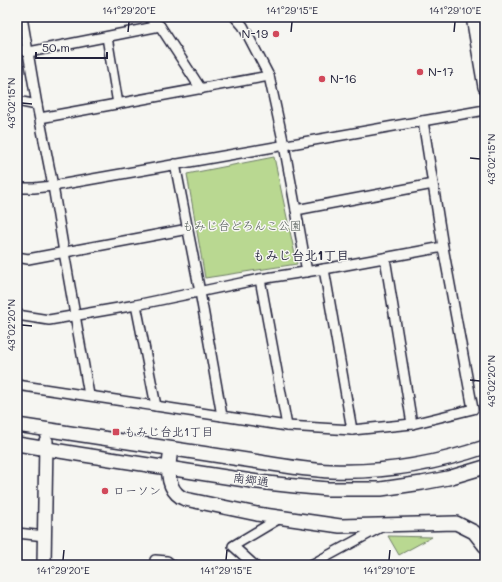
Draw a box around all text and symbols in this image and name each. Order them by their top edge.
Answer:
text: 141°29'20"E [102,3,156,17]
text: 141°29'15"E [266,3,318,17]
text: 141°29'10"E [429,3,481,17]
place label: N-19 [242,25,268,41]
marker: N-19 [271,29,281,39]
scale bar [36,34,107,60]
text: 50 m [42,39,70,55]
place label: N-17 [428,63,454,79]
marker: N-17 [415,67,425,77]
place label: N-16 [330,70,357,86]
marker: N-16 [317,74,327,84]
text: 43°02'15"N [4,78,18,128]
text: 43°02'15"N [484,134,498,184]
park label: もみじ台どろんこ公園 [182,217,302,233]
district label: もみじ台北1丁目 [253,246,349,263]
text: 43°02'20"N [4,299,18,351]
text: 43°02'20"N [484,355,498,407]
place label: もみじ台北1丁目 [124,423,213,439]
marker: もみじ台北1丁目 [111,427,121,437]
street label: 南郷通 [232,469,270,489]
place label: ローソン [113,482,161,498]
marker: ローソン [100,486,110,496]
text: 141°29'20"E [36,563,90,577]
text: 141°29'15"E [200,563,252,577]
text: 141°29'10"E [363,563,415,577]

